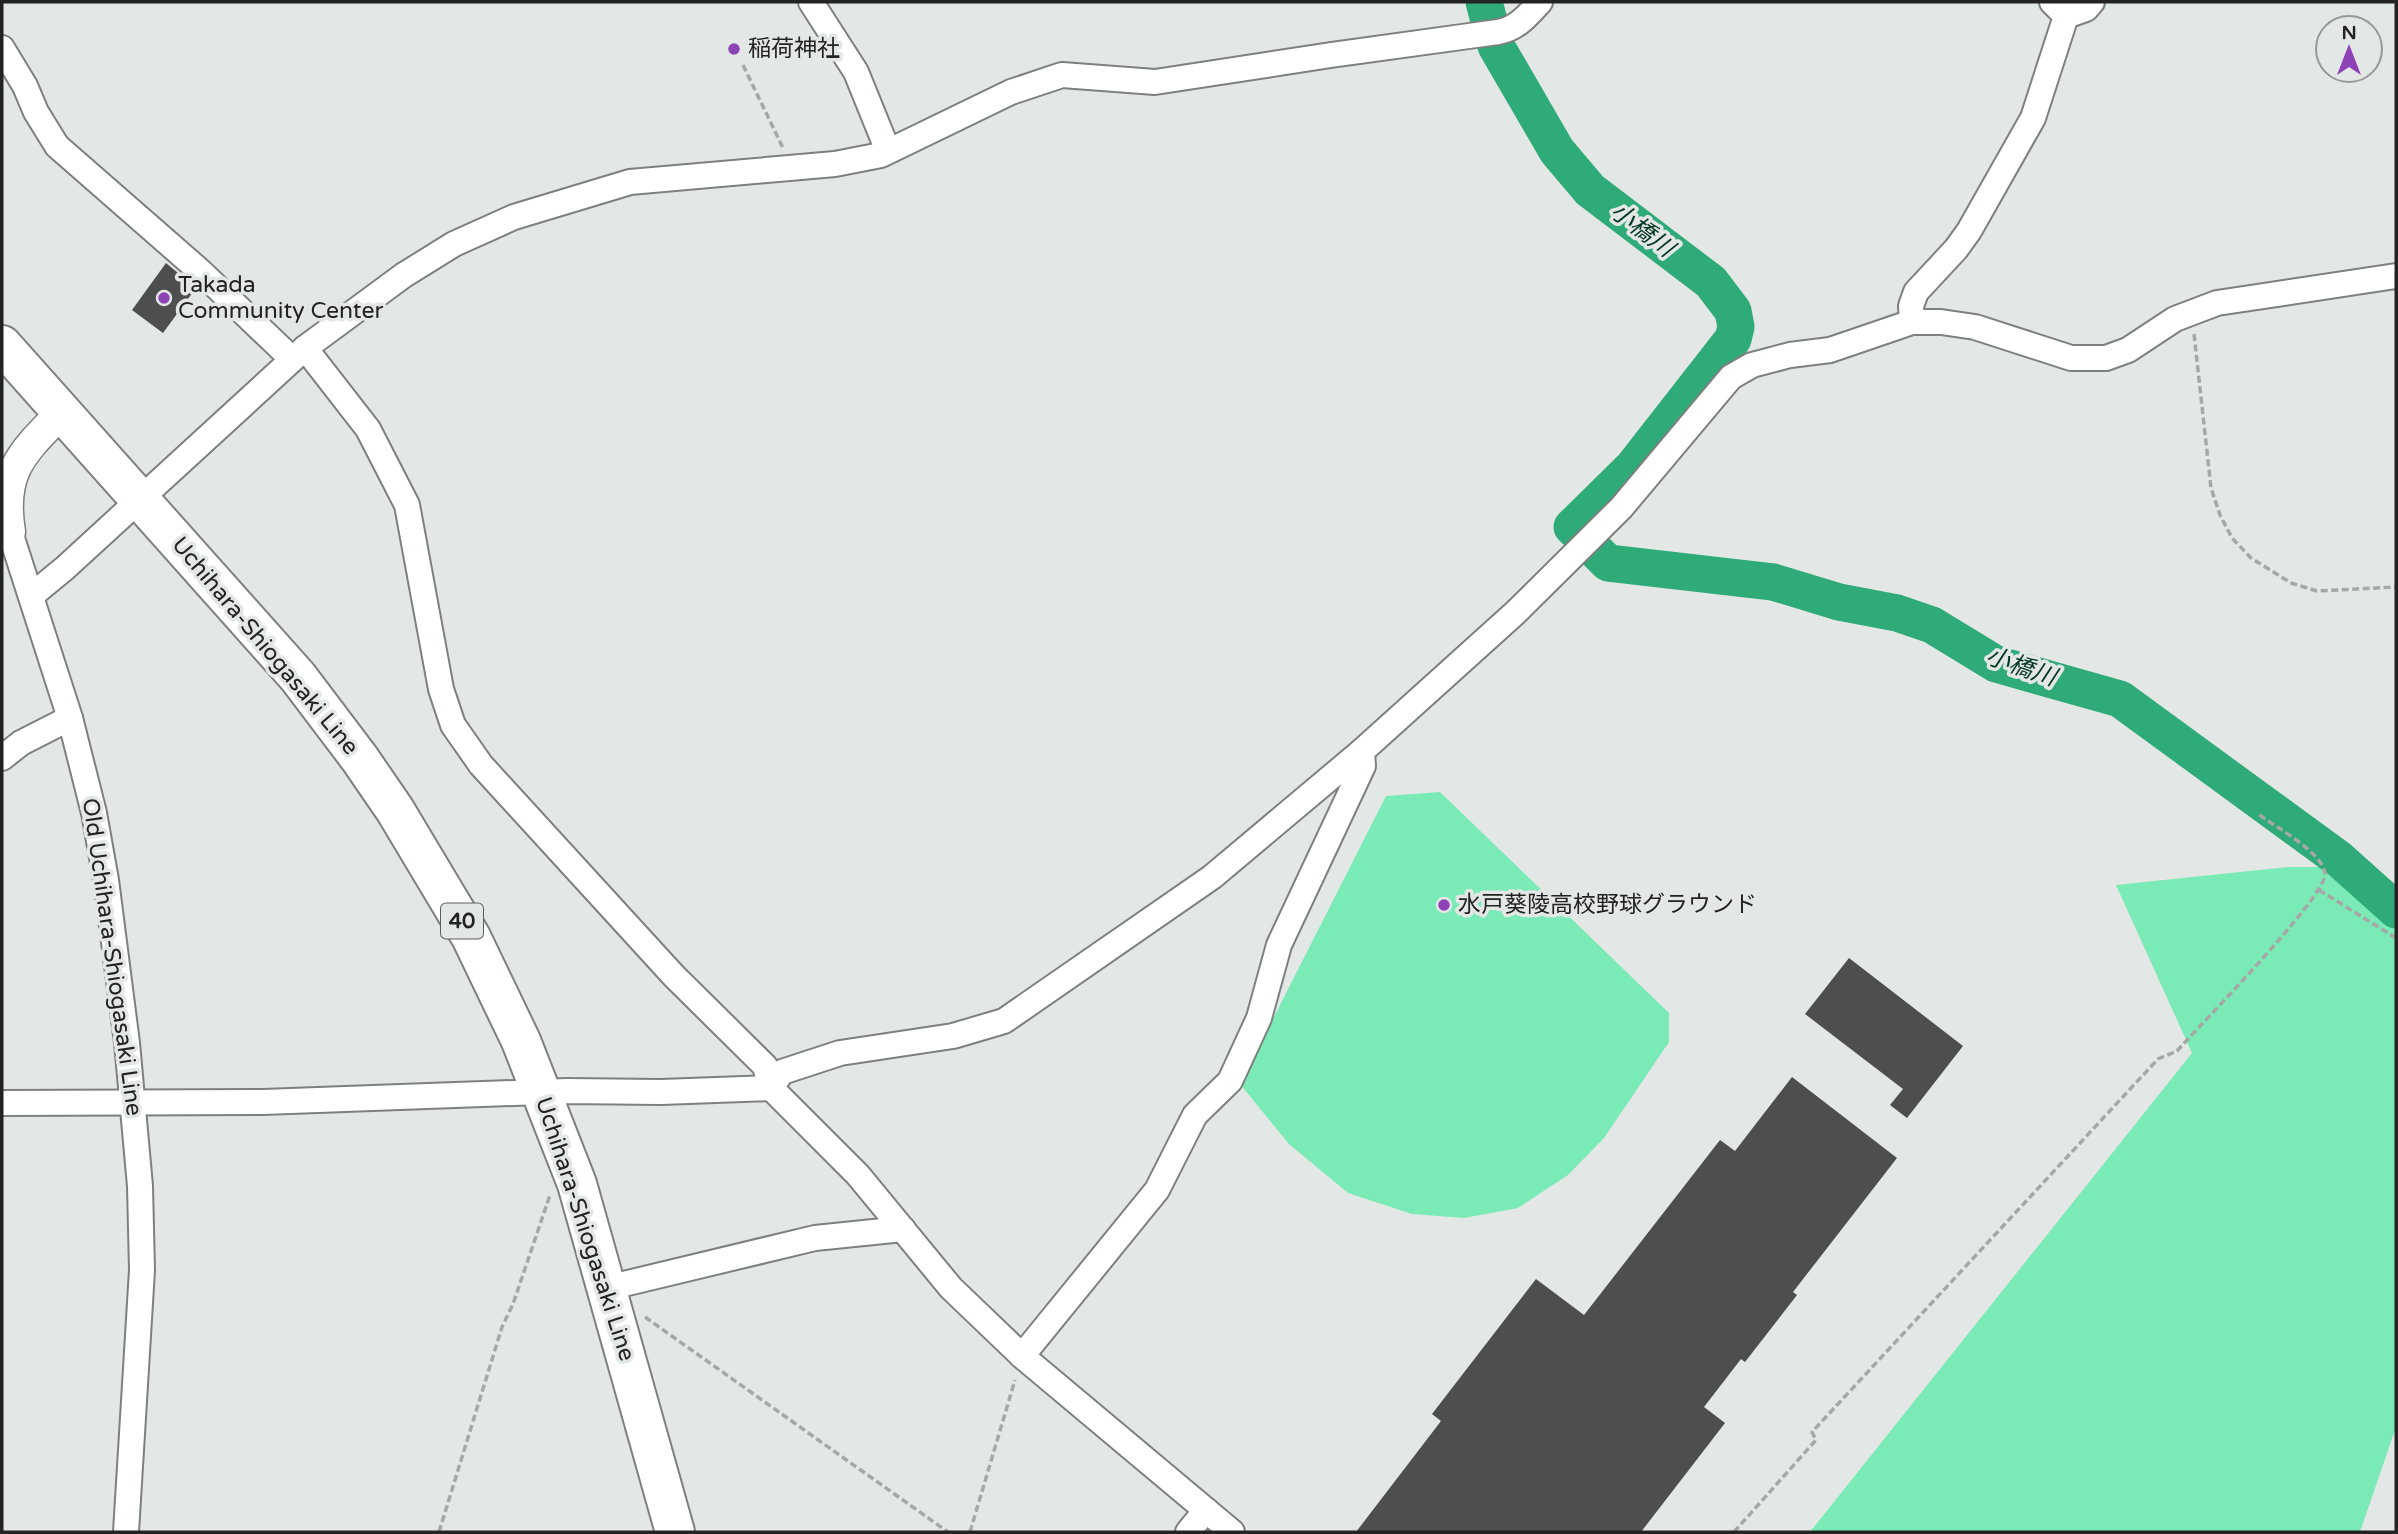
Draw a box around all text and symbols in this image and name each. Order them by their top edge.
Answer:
north arrow [2314,14,2384,84]
text: N [2341,22,2357,44]
place label: 稲荷神社 [748,35,840,63]
marker: 稲荷神社 [726,41,742,57]
water label: 小橋川 [1605,197,1682,265]
place label: Takada Community Center [178,271,383,325]
marker: Takada Community Center [156,290,172,306]
street label: Uchihara-Shiogasaki Line [166,531,364,761]
water label: 小橋川 [1982,642,2063,693]
street label: Old Uchihara-Shiogasaki Line [76,796,148,1118]
place label: 水戸葵陵高校野球グラウンド [1458,891,1757,919]
marker: 水戸葵陵高校野球グラウンド [1436,897,1452,913]
road number: 40 [441,904,483,939]
street label: Uchihara-Shiogasaki Line [529,1093,641,1365]

